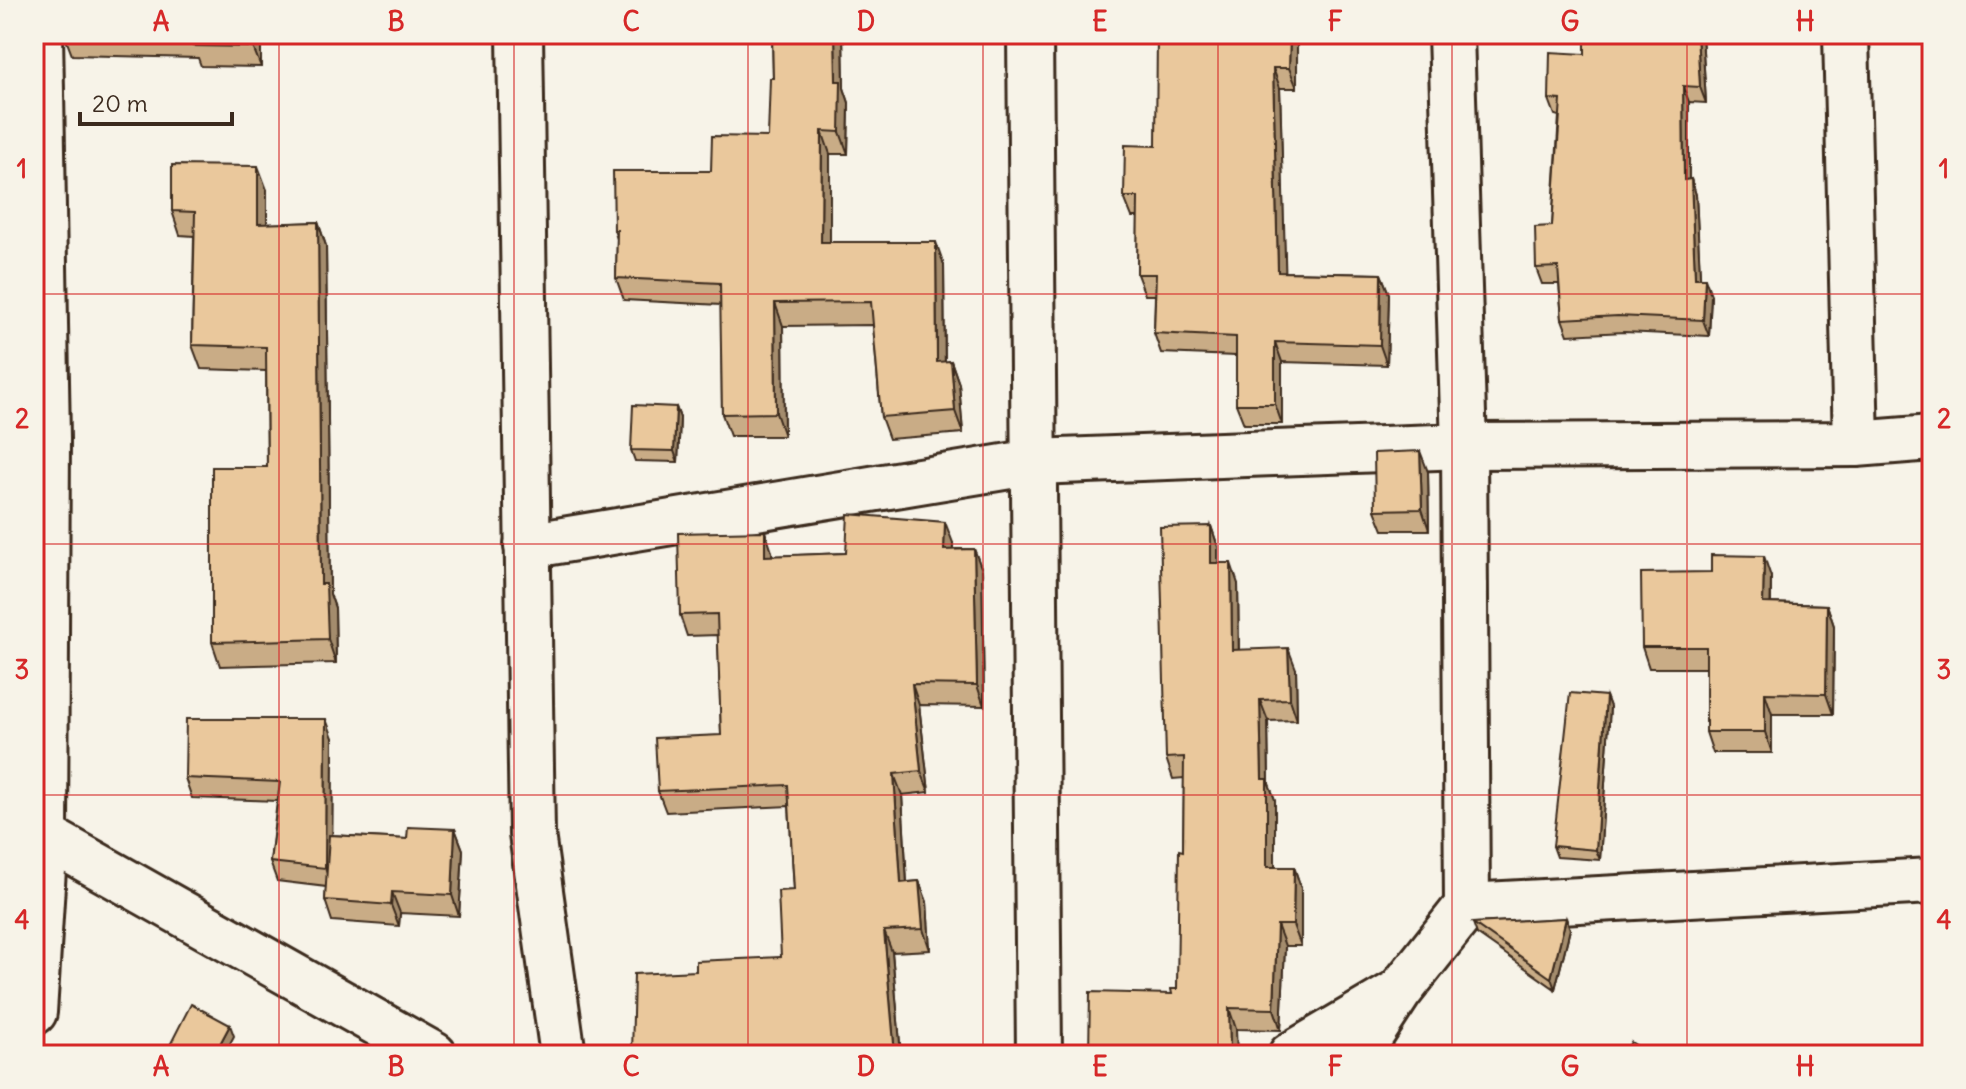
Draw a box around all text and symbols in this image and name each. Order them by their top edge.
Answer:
text: A [153,5,170,38]
text: B [387,5,405,38]
text: C [622,5,640,38]
text: D [857,5,875,38]
text: E [1092,5,1108,38]
text: F [1328,5,1343,38]
text: G [1561,5,1580,38]
text: H [1796,5,1814,38]
scale bar [80,76,232,126]
text: 20 m [92,88,148,118]
text: 1 [17,152,27,185]
text: 1 [1939,152,1949,185]
text: 2 [15,402,29,435]
text: 2 [1937,402,1951,435]
text: 3 [15,653,29,686]
text: 3 [1937,653,1951,686]
text: 4 [14,903,30,936]
text: 4 [1936,903,1952,936]
text: A [153,1050,170,1083]
text: B [387,1050,405,1083]
text: C [622,1050,640,1083]
text: D [857,1050,875,1083]
text: E [1092,1050,1108,1083]
text: F [1328,1050,1343,1083]
text: G [1561,1050,1580,1083]
text: H [1796,1050,1814,1083]

